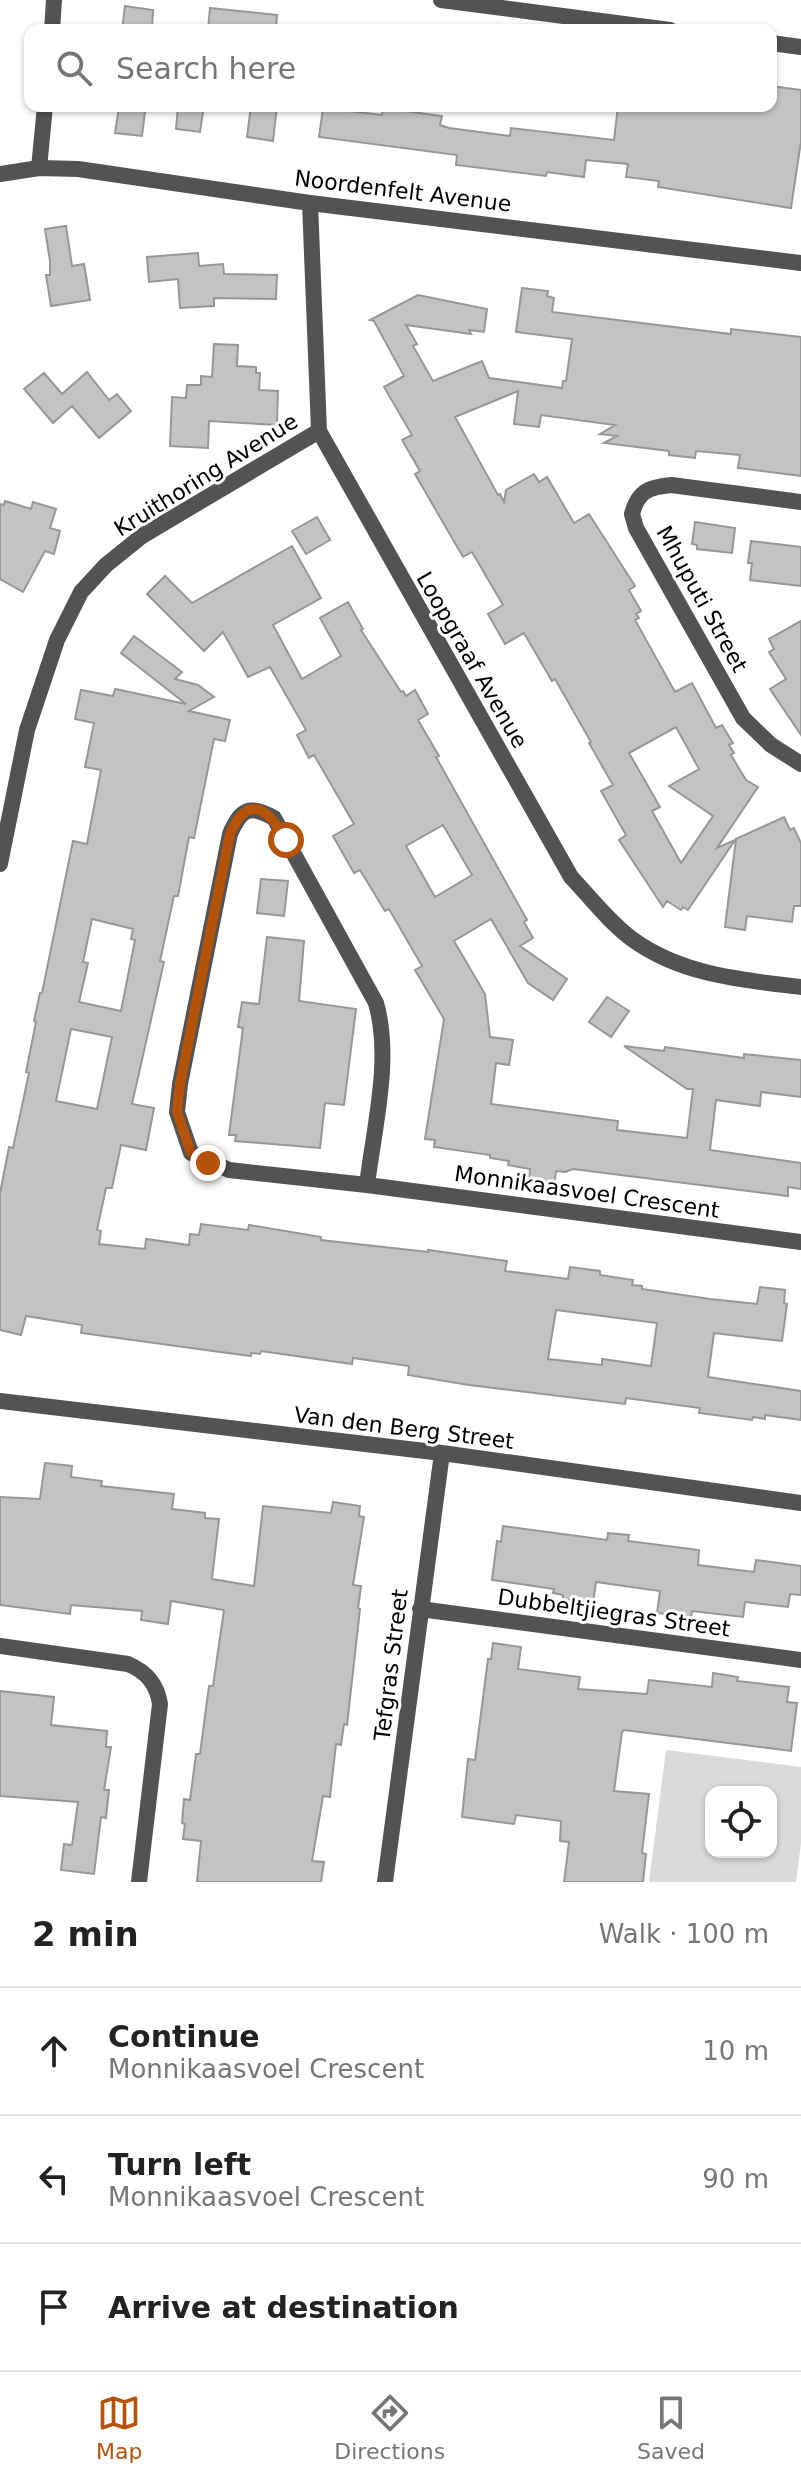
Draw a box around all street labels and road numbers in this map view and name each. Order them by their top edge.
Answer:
street label: Noordenfelt Avenue [293,165,513,217]
street label: Kruithoring Avenue [110,408,302,542]
street label: Mhuputi Street [651,522,753,677]
street label: Loopgraaf Avenue [411,567,533,753]
street label: Monnikaasvoel Crescent [453,1161,722,1223]
street label: Van den Berg Street [293,1402,516,1454]
street label: Dubbeltjiegras Street [496,1584,732,1642]
street label: Tefgras Street [369,1587,413,1743]

